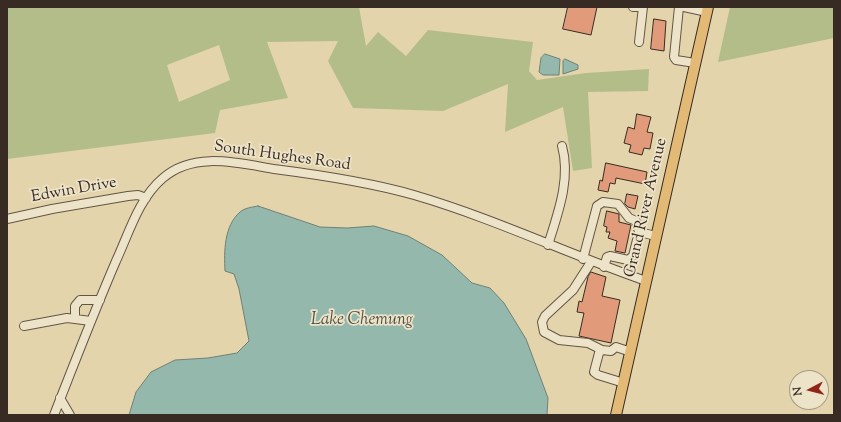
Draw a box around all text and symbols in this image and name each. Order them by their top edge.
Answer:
street label: Grand River Avenue [622,136,672,280]
street label: South Hughes Road [212,138,352,176]
street label: Edwin Drive [30,174,118,208]
water label: Lake Chemung [311,311,413,331]
north arrow [789,370,829,410]
text: N [790,386,807,397]

